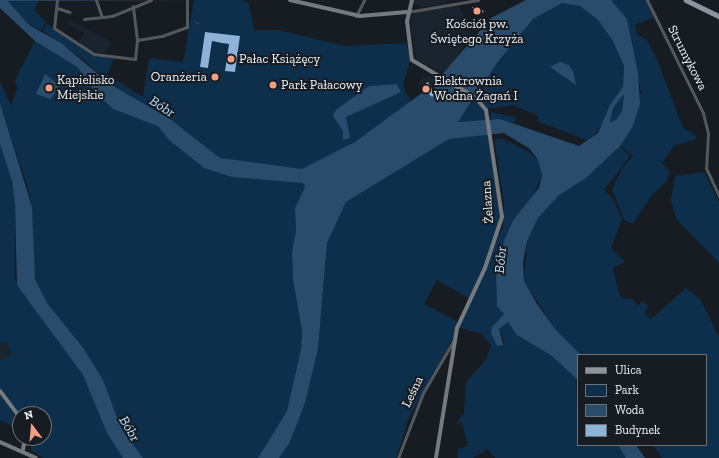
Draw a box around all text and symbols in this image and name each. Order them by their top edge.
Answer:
marker: Kościół pw. Świętego Krzyża [472,6,482,16]
place label: Kościół pw. Świętego Krzyża [431,17,523,48]
street label: Strumykowa [664,23,710,93]
place label: Pałac Książęcy [239,51,320,67]
marker: Pałac Książęcy [226,54,236,64]
place label: Oranżeria [151,69,207,85]
marker: Oranżeria [210,72,220,82]
place label: Kąpielisko Miejskie [57,73,115,104]
place label: Elektrownia Wodna Żagań I [434,74,518,105]
place label: Park Pałacowy [281,77,362,93]
marker: Park Pałacowy [268,80,278,90]
marker: Kąpielisko Miejskie [44,83,54,93]
marker: Elektrownia Wodna Żagań I [421,84,431,94]
water label: Bóbr [146,93,178,121]
street label: Żelazna [479,180,497,224]
water label: Bóbr [491,246,511,274]
legend [577,354,707,446]
text: Ulica [615,363,642,377]
street label: Leśna [399,374,427,410]
text: Park [615,383,639,397]
text: Woda [615,403,644,417]
north arrow [12,406,52,446]
text: N [23,408,35,422]
water label: Bóbr [115,413,143,445]
text: Budynek [615,423,660,437]

